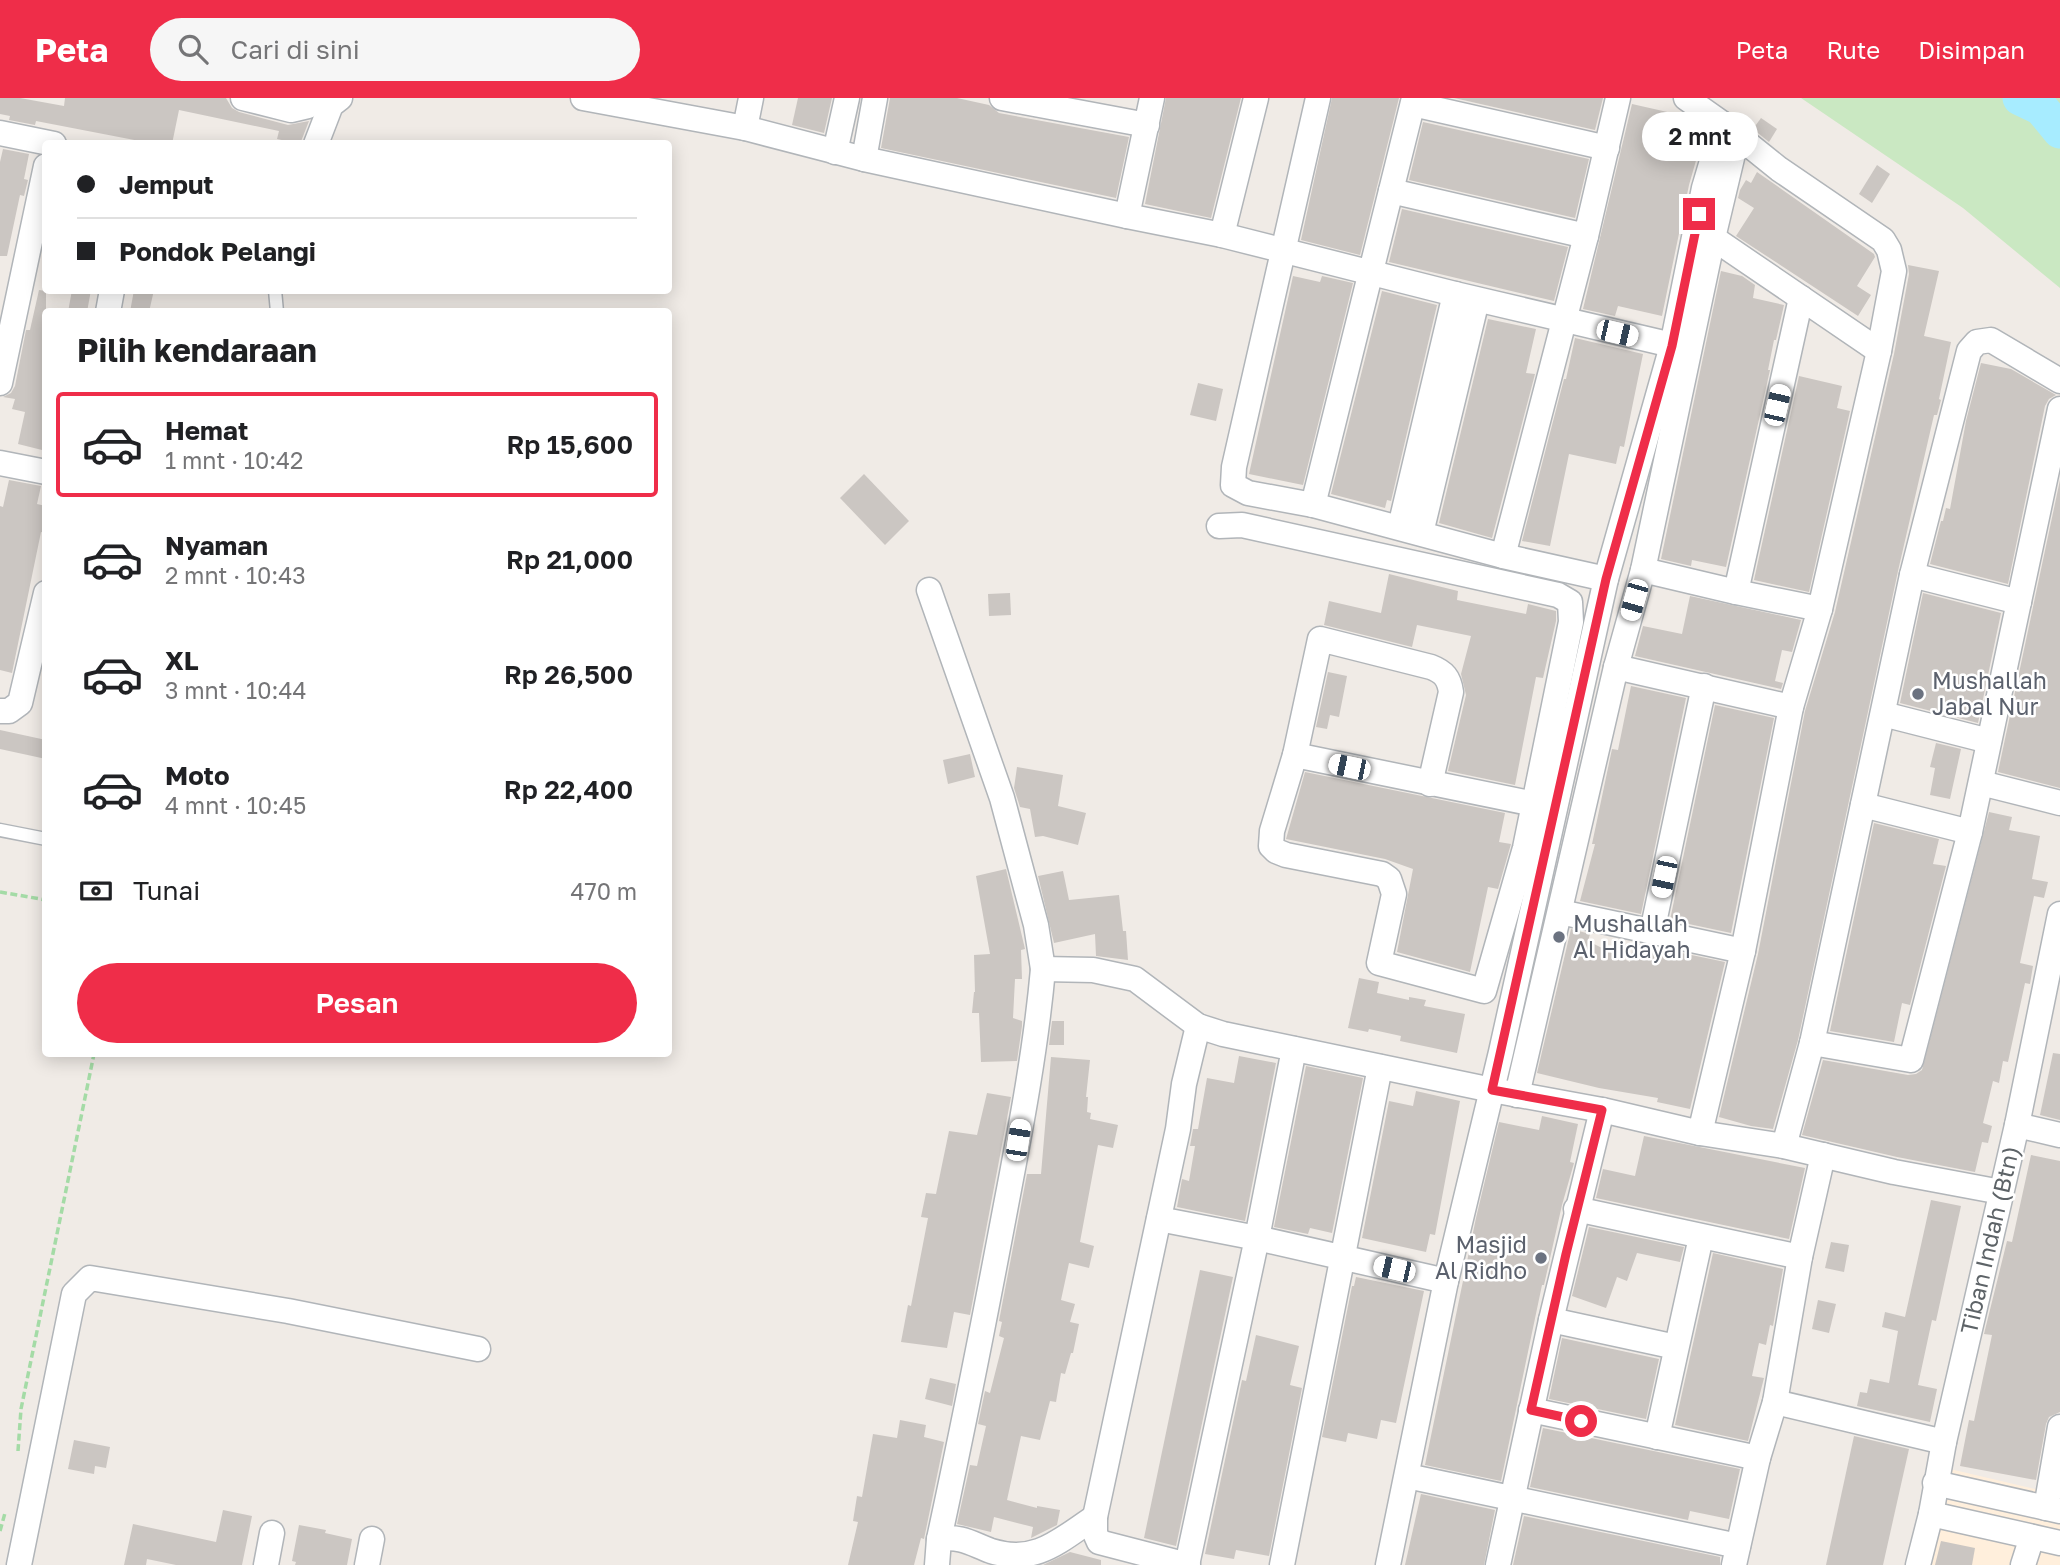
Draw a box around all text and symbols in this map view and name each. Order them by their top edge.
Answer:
search box [150,18,640,81]
text: Peta [35,30,108,69]
icon: search [174,30,212,68]
text: Cari di sini [230,34,360,65]
text: Peta [1736,35,1788,64]
text: Rute [1826,35,1880,64]
text: Disimpan [1918,35,2025,64]
callout: 2 mnt [1641,113,1757,162]
text: 2 mnt [1669,122,1731,150]
text: Jemput [119,169,214,200]
route end [1683,198,1715,230]
text: Pondok Pelangi [119,236,316,267]
car [1595,318,1640,348]
text: Pilih kendaraan [77,331,317,369]
car [1763,382,1792,428]
icon: car [81,413,144,476]
text: Hemat [165,415,248,446]
text: Rp 15,600 [506,429,633,460]
text: 1 mnt · 10:42 [165,446,303,474]
icon: car [81,528,144,591]
text: Nyaman [165,530,268,561]
text: Rp 21,000 [506,544,633,575]
text: 2 mnt · 10:43 [165,561,306,589]
car [1619,577,1650,623]
icon: car [81,643,144,706]
text: XL [165,645,199,676]
text: Rp 26,500 [504,659,633,690]
place label: Mushallah Jabal Nur [1932,666,2047,720]
text: 3 mnt · 10:44 [165,676,306,704]
marker: Mushallah Jabal Nur [1910,686,1926,702]
car [1327,752,1372,782]
icon: car [81,758,144,821]
text: Moto [165,760,230,791]
text: Rp 22,400 [504,774,633,805]
text: 4 mnt · 10:45 [165,791,306,819]
car [1650,854,1679,900]
icon: cash [77,872,115,910]
text: Tunai [133,875,200,906]
text: 470 m [570,877,637,905]
place label: Mushallah Al Hidayah [1573,909,1691,963]
marker: Mushallah Al Hidayah [1551,929,1567,945]
button: Pesan [77,963,637,1043]
car [1005,1118,1032,1162]
street label: Tiban Indah (Btn) [1954,1143,2024,1337]
place label: Masjid Al Ridho [1435,1230,1527,1284]
marker: Masjid Al Ridho [1533,1250,1549,1266]
car [1372,1254,1417,1284]
route start [1565,1405,1597,1437]

